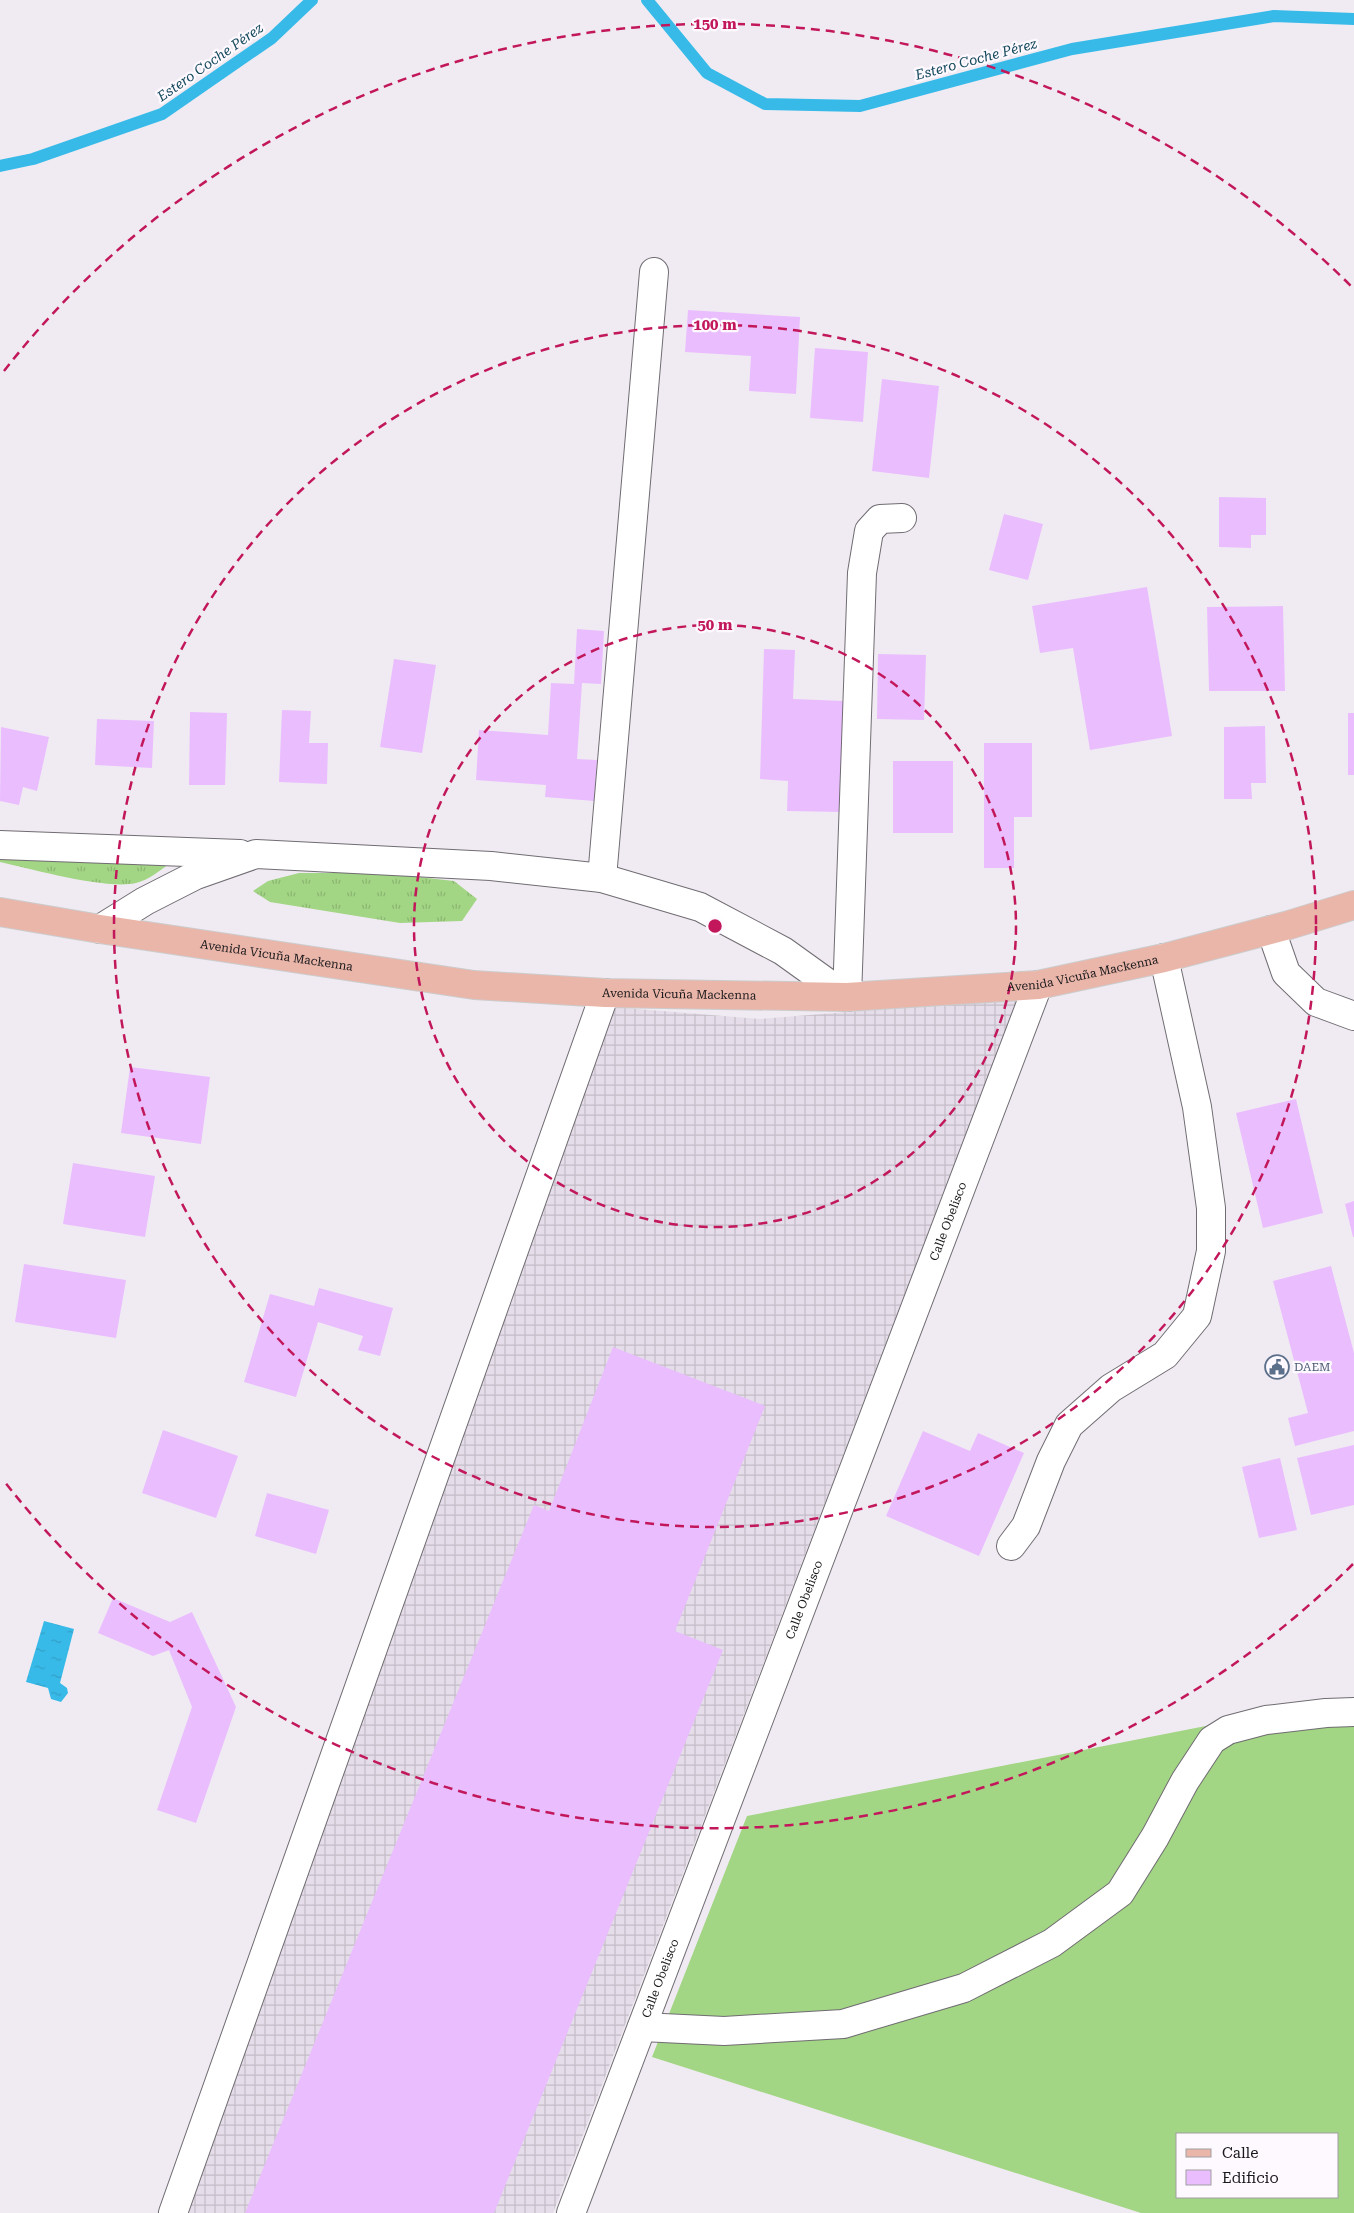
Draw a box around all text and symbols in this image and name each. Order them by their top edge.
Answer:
text: 150 m [693,15,737,33]
water label: Estero Coche Pérez [153,19,266,105]
water label: Estero Coche Pérez [912,35,1039,83]
text: 100 m [693,316,737,334]
text: 50 m [697,616,733,634]
centre of rings [706,917,724,935]
street label: Avenida Vicuña Mackenna [199,937,354,974]
street label: Avenida Vicuña Mackenna [1006,952,1160,994]
street label: Avenida Vicuña Mackenna [602,986,757,1003]
street label: Calle Obelisco [927,1180,969,1263]
public building icon: DAEM [1264,1354,1290,1380]
place label: DAEM [1294,1360,1331,1374]
street label: Calle Obelisco [783,1558,826,1641]
street label: Calle Obelisco [639,1937,682,2020]
legend [1176,2133,1339,2198]
text: Calle [1222,2144,1258,2162]
text: Edificio [1222,2169,1279,2187]

